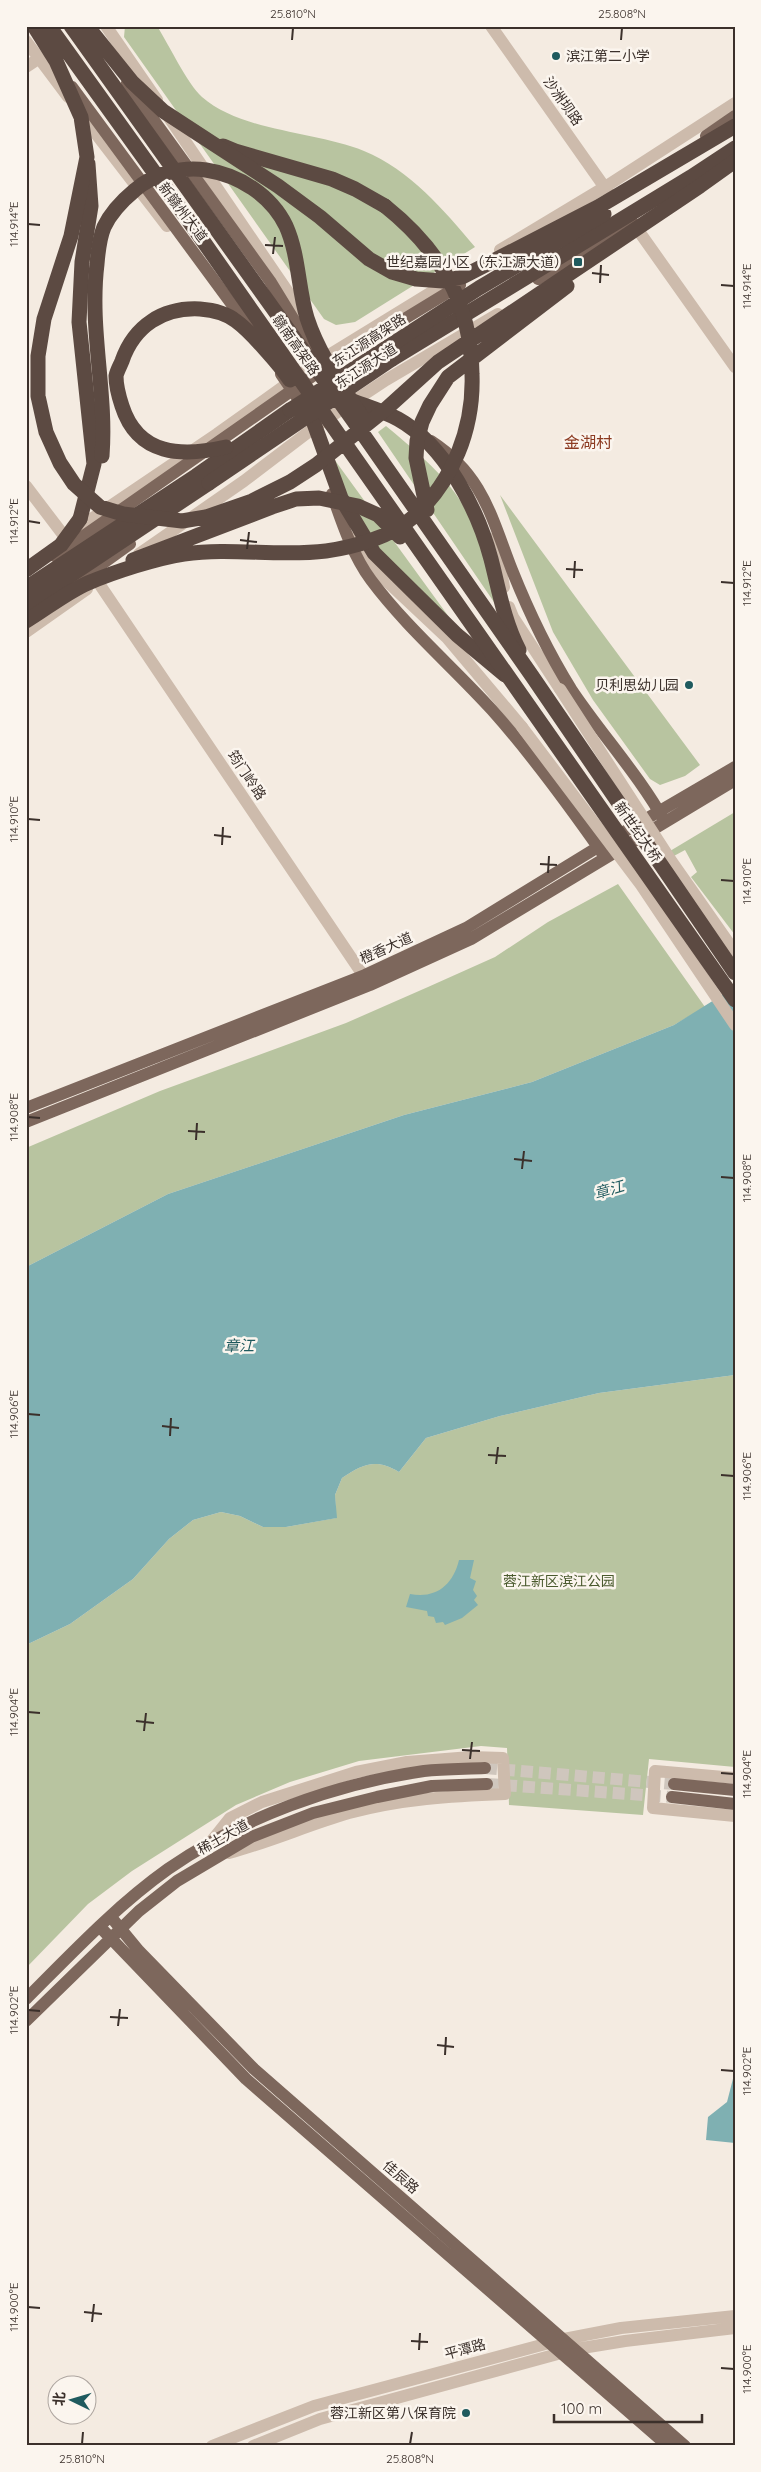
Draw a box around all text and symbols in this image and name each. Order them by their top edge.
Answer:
text: 25.810°N [270,6,316,21]
text: 25.808°N [598,6,646,21]
place label: 滨江第二小学 [566,47,650,65]
marker: 滨江第二小学 [550,50,562,62]
street label: 沙洲坝路 [540,73,586,129]
street label: 新赣州大道 [155,179,211,245]
text: 114.914°E [6,201,21,247]
place label: 世纪嘉园小区（东江源大道） [386,253,568,271]
marker: 世纪嘉园小区（东江源大道） [572,256,584,268]
text: 114.914°E [739,263,754,309]
street label: 东江源高架路 [329,310,409,370]
street label: 赣南高架路 [269,311,323,379]
street label: 东江源大道 [332,339,400,393]
district label: 金湖村 [564,432,612,452]
text: 114.912°E [6,498,21,544]
text: 114.912°E [739,560,754,606]
place label: 贝利思幼儿园 [595,676,679,694]
marker: 贝利思幼儿园 [683,679,695,691]
street label: 筠门岭路 [224,747,270,803]
text: 114.910°E [6,796,21,842]
street label: 新世纪大桥 [611,798,665,866]
text: 114.910°E [739,858,754,904]
street label: 橙香大道 [357,928,415,968]
text: 114.908°E [6,1093,21,1141]
text: 114.908°E [739,1154,754,1202]
water label: 章江 [592,1176,628,1203]
water label: 章江 [224,1336,256,1355]
text: 114.906°E [6,1390,21,1438]
text: 114.906°E [739,1452,754,1500]
park label: 蓉江新区滨江公园 [503,1572,615,1590]
text: 114.904°E [6,1688,21,1736]
text: 114.904°E [739,1750,754,1798]
street label: 稀土大道 [194,1816,252,1858]
text: 114.902°E [6,1986,21,2034]
text: 114.902°E [739,2047,754,2095]
street label: 佳辰路 [379,2156,423,2198]
text: 114.900°E [6,2282,21,2331]
street label: 平潭路 [442,2335,488,2363]
text: 114.900°E [739,2344,754,2393]
north arrow [48,2374,98,2424]
text: 北 [49,2391,69,2407]
scale bar [554,2392,701,2424]
text: 100 m [561,2399,602,2418]
place label: 蓉江新区第八保育院 [330,2404,456,2422]
marker: 蓉江新区第八保育院 [460,2407,472,2419]
text: 25.810°N [59,2451,105,2466]
text: 25.808°N [386,2451,434,2466]

